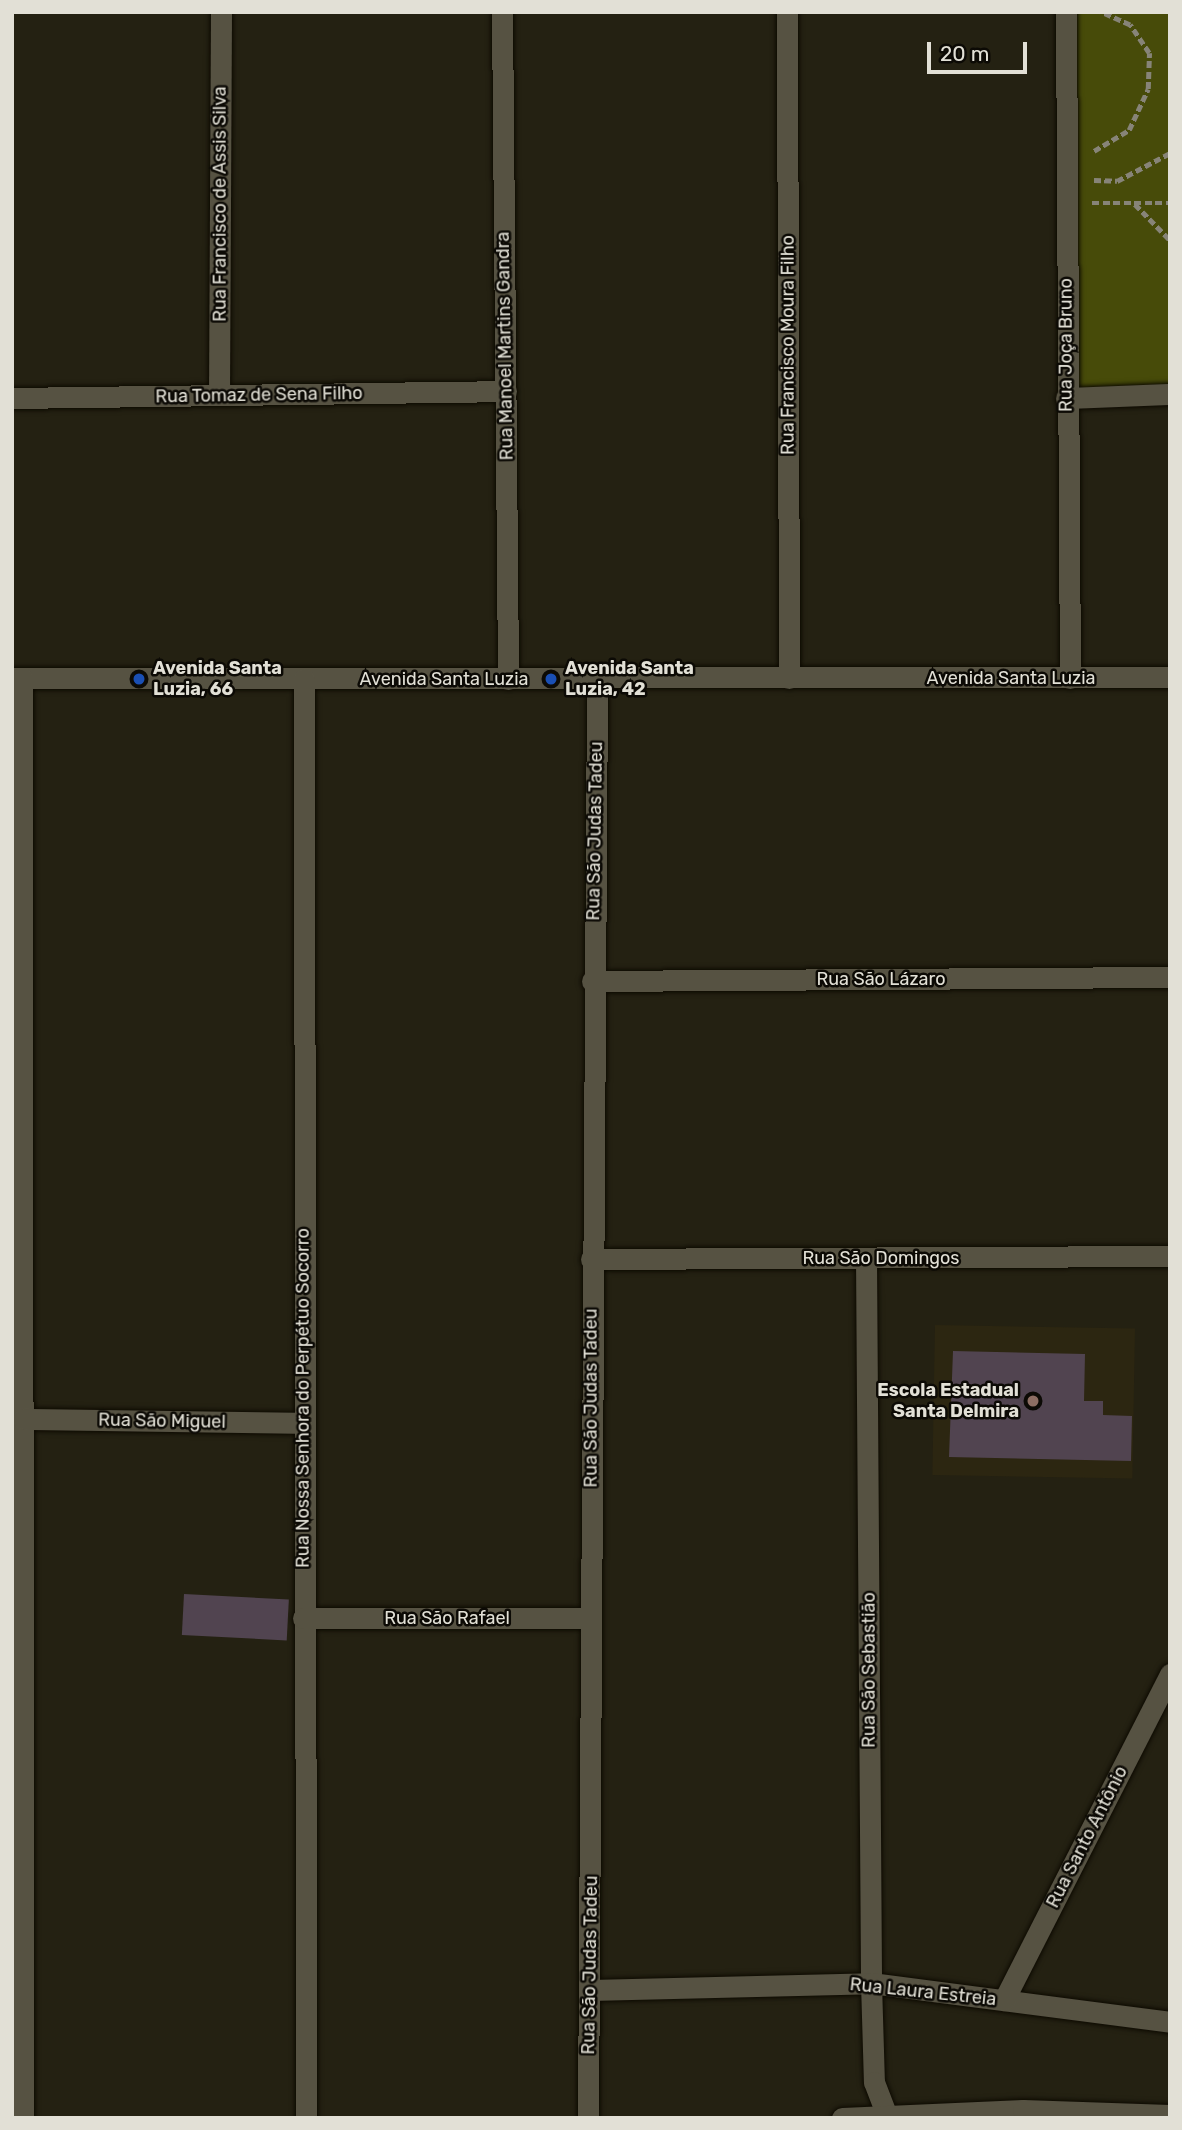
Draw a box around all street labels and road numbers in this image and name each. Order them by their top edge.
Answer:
street label: Rua Francisco de Assis Silva [209,86,231,322]
street label: Rua Manoel Martins Gandra [492,231,518,461]
street label: Rua Francisco Moura Filho [777,235,799,455]
street label: Rua Joça Bruno [1055,278,1077,412]
street label: Rua Tomaz de Sena Filho [155,382,363,408]
street label: Avenida Santa Luzia [927,667,1095,689]
street label: Avenida Santa Luzia [360,668,528,690]
street label: Rua São Judas Tadeu [583,741,607,921]
street label: Rua São Lázaro [816,968,946,990]
street label: Rua Nossa Senhora do Perpétuo Socorro [292,1228,314,1568]
street label: Rua São Domingos [802,1247,960,1269]
street label: Rua São Judas Tadeu [580,1308,602,1488]
street label: Rua São Miguel [98,1409,226,1433]
street label: Rua São Sebastião [858,1592,880,1748]
street label: Rua São Rafael [384,1607,510,1629]
street label: Rua Santo Antônio [1042,1762,1132,1912]
street label: Rua São Judas Tadeu [578,1875,602,2055]
street label: Rua Laura Estreia [849,1974,997,2010]

